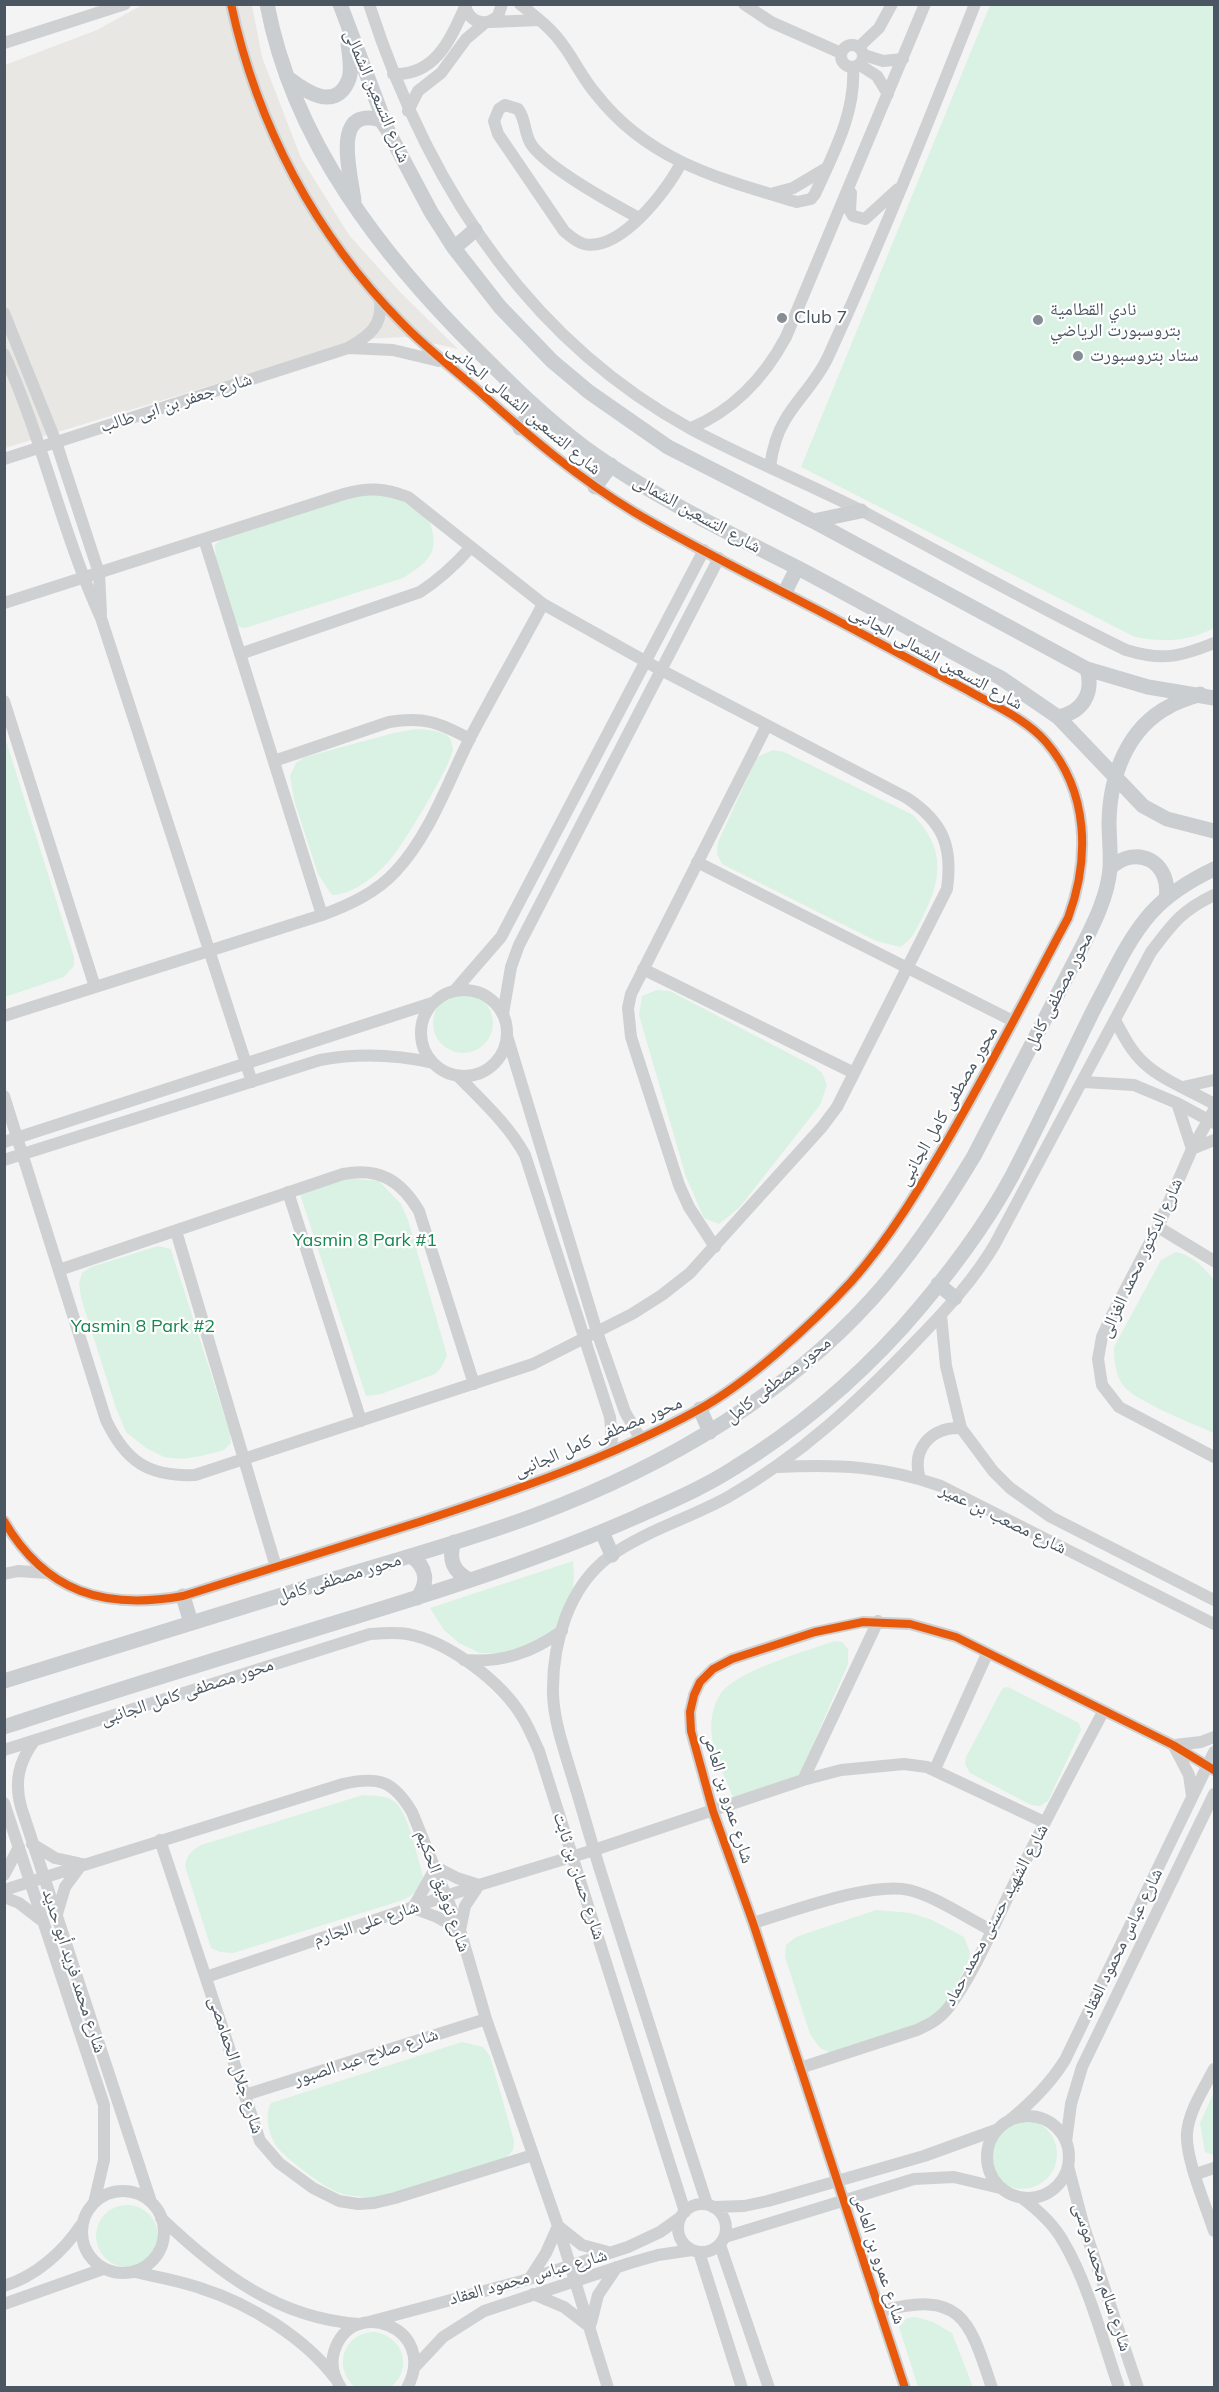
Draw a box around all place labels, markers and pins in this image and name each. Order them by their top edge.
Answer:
place label: نادي القطامية بتروسبورت الرياضي [1050,299,1181,342]
place label: Club 7 [794,307,847,329]
marker: Club 7 [775,311,789,325]
marker: نادي القطامية بتروسبورت الرياضي [1031,313,1045,327]
place label: ستاد بتروسبورت [1090,345,1199,367]
marker: ستاد بتروسبورت [1071,349,1085,363]

